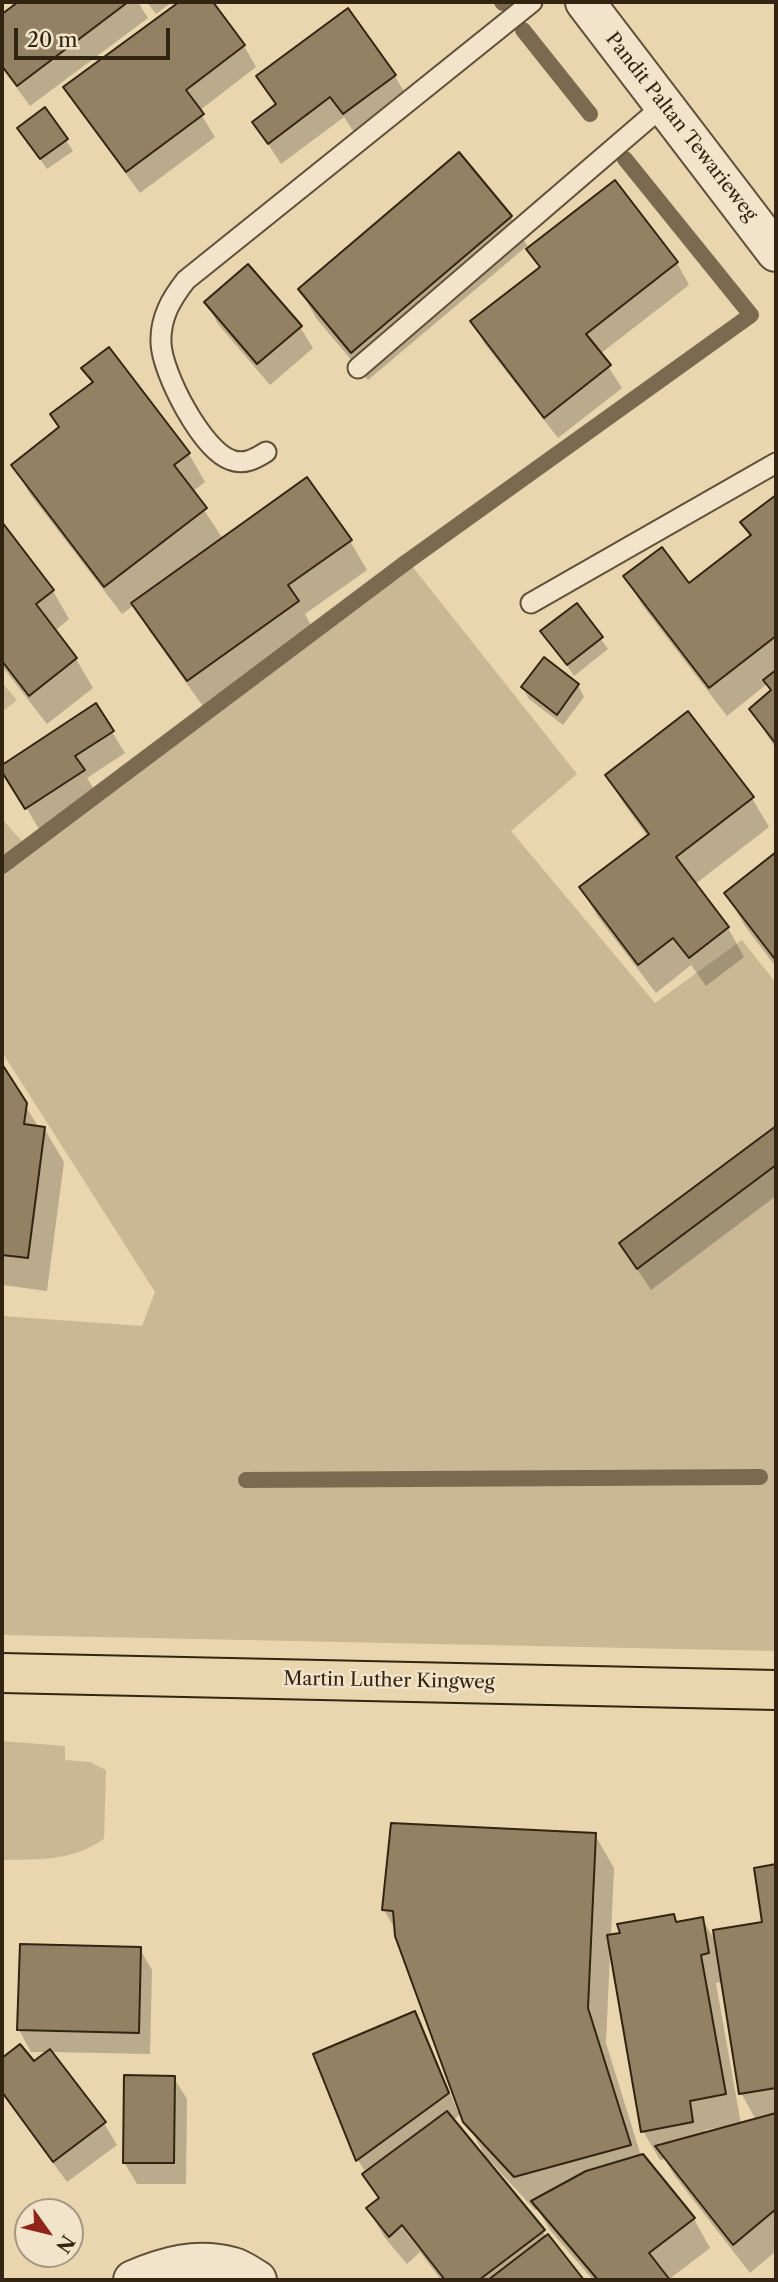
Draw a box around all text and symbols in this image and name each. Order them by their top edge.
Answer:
scale bar [18,14,173,58]
text: 20 m [27,27,78,52]
street label: Pandit Paltan Tewarieweg [600,28,762,226]
street label: Martin Luther Kingweg [283,1668,495,1694]
north arrow [14,2198,84,2268]
text: N [51,2231,79,2257]

